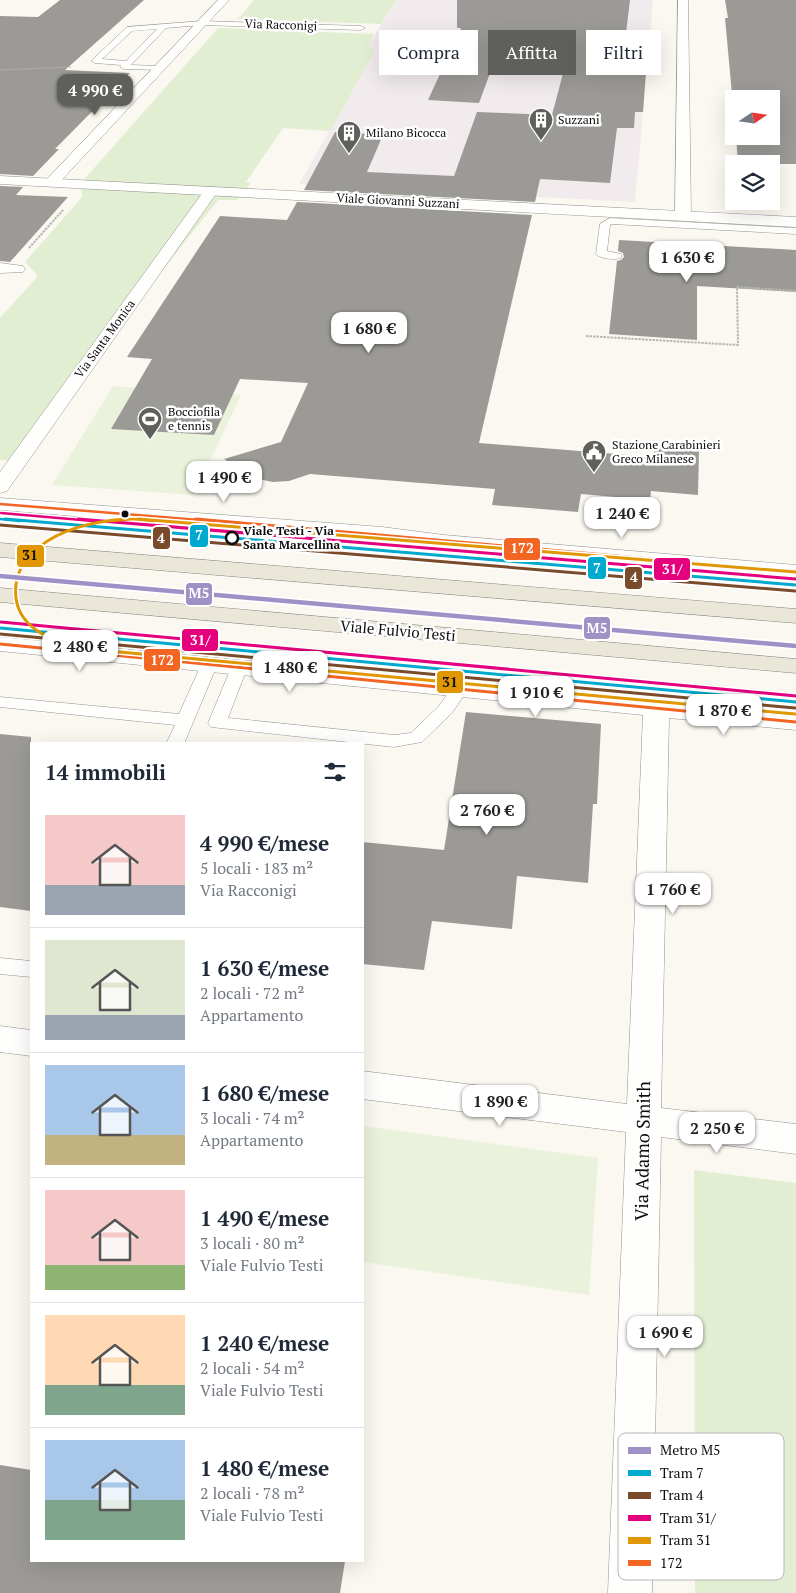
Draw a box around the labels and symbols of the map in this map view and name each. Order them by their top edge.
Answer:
street label: Via Racconigi [244,16,318,33]
pin: 4 990 € [49,74,141,116]
north arrow [725,90,780,145]
building icon: Suzzani [528,107,554,141]
place label: Suzzani [558,112,600,127]
building icon: Milano Bicocca [336,120,362,154]
place label: Milano Bicocca [366,125,446,140]
street label: Viale Giovanni Suzzani [336,190,460,211]
pin: 1 630 € [641,240,733,283]
street label: Via Santa Monica [71,297,138,381]
pin: 1 680 € [323,312,415,354]
place label: Bocciofila e tennis [168,404,220,433]
sports icon: Bocciofila e tennis [137,406,163,440]
place label: Stazione Carabinieri Greco Milanese [612,437,721,466]
public building icon: Stazione Carabinieri Greco Milanese [581,439,607,473]
pin: 1 490 € [178,460,270,503]
pin: 1 240 € [576,496,668,539]
unlabelled marker [120,509,130,519]
place label: Viale Testi - Via Santa Marcellina [243,523,341,552]
line badge: 7 [189,524,209,548]
text: 7 [195,525,203,544]
line badge: 4 [152,526,171,550]
text: 4 [157,528,165,547]
marker: Viale Testi - Via Santa Marcellina [225,531,239,545]
line badge: 172 [503,537,541,561]
text: 172 [510,538,534,557]
line badge: 31 [16,544,45,568]
text: 31 [22,545,38,564]
line badge: 7 [587,556,607,580]
line badge: 31/ [653,557,691,581]
text: 7 [593,558,601,577]
text: 31/ [662,559,683,578]
line badge: 4 [624,566,643,590]
text: 4 [630,567,638,586]
line badge: M5 [185,582,213,606]
text: M5 [189,583,209,602]
street label: Viale Fulvio Testi [339,615,457,645]
line badge: M5 [583,616,611,640]
text: M5 [587,618,607,637]
line badge: 31/ [181,628,219,652]
pin: 2 480 € [34,630,126,672]
text: 31/ [190,630,211,649]
line badge: 172 [143,648,181,672]
text: 172 [150,650,174,669]
pin: 1 480 € [244,650,336,693]
line badge: 31 [436,670,464,694]
text: 31 [442,672,458,691]
pin: 1 910 € [490,676,582,718]
pin: 1 870 € [678,694,770,736]
pin: 2 760 € [441,794,533,836]
pin: 1 760 € [627,872,719,915]
street label: Via Adamo Smith [629,1080,655,1221]
pin: 1 890 € [454,1084,546,1127]
pin: 2 250 € [671,1112,763,1154]
pin: 1 690 € [619,1316,711,1358]
legend [618,1433,784,1580]
text: Metro M5 [660,1440,721,1459]
text: Tram 7 [660,1463,704,1482]
text: Tram 4 [660,1485,704,1504]
text: Tram 31/ [660,1508,717,1527]
text: Tram 31 [660,1530,711,1549]
text: 172 [660,1553,682,1572]

